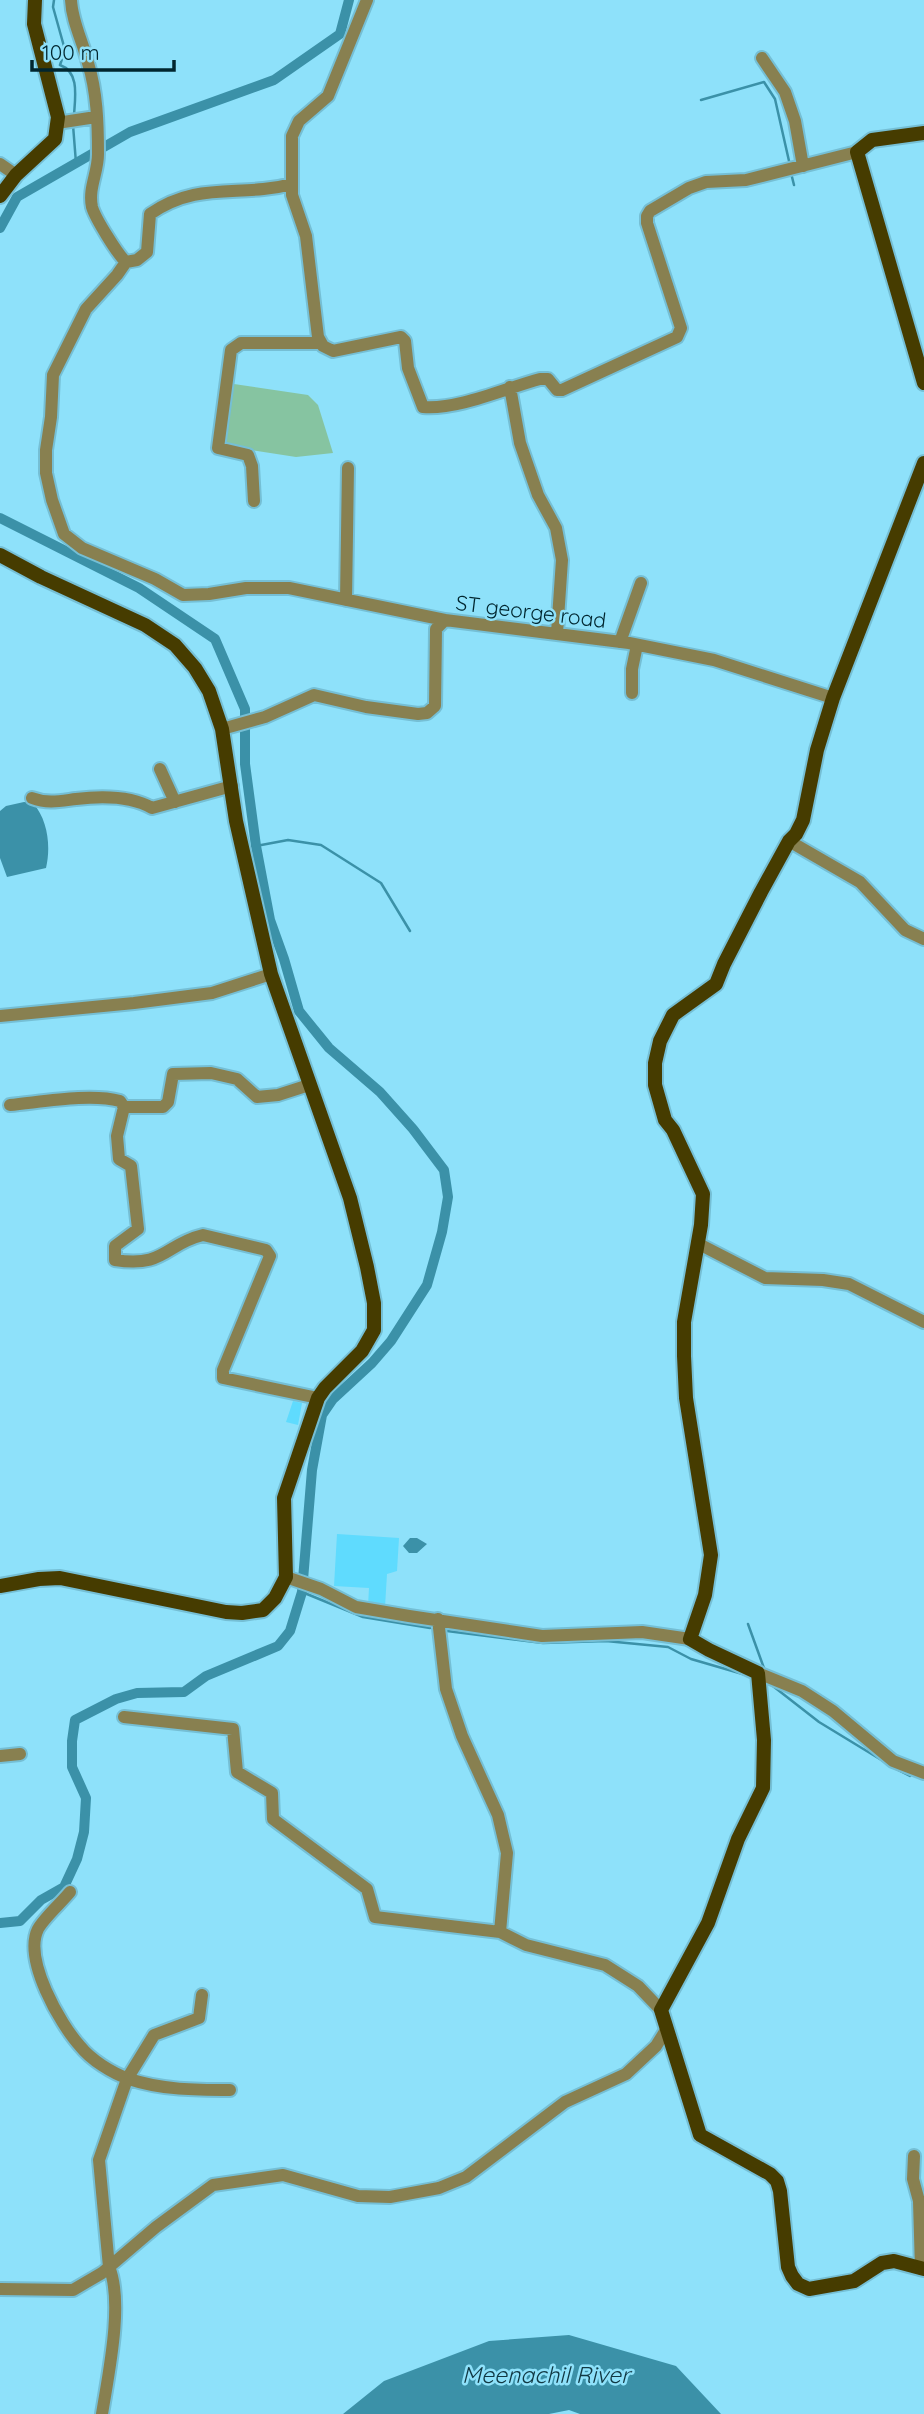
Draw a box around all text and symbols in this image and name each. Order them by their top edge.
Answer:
scale bar [32,28,173,72]
text: 100 m [42,39,100,65]
street label: ST george road [454,589,608,633]
water label: Meenachil River [462,2360,633,2389]

